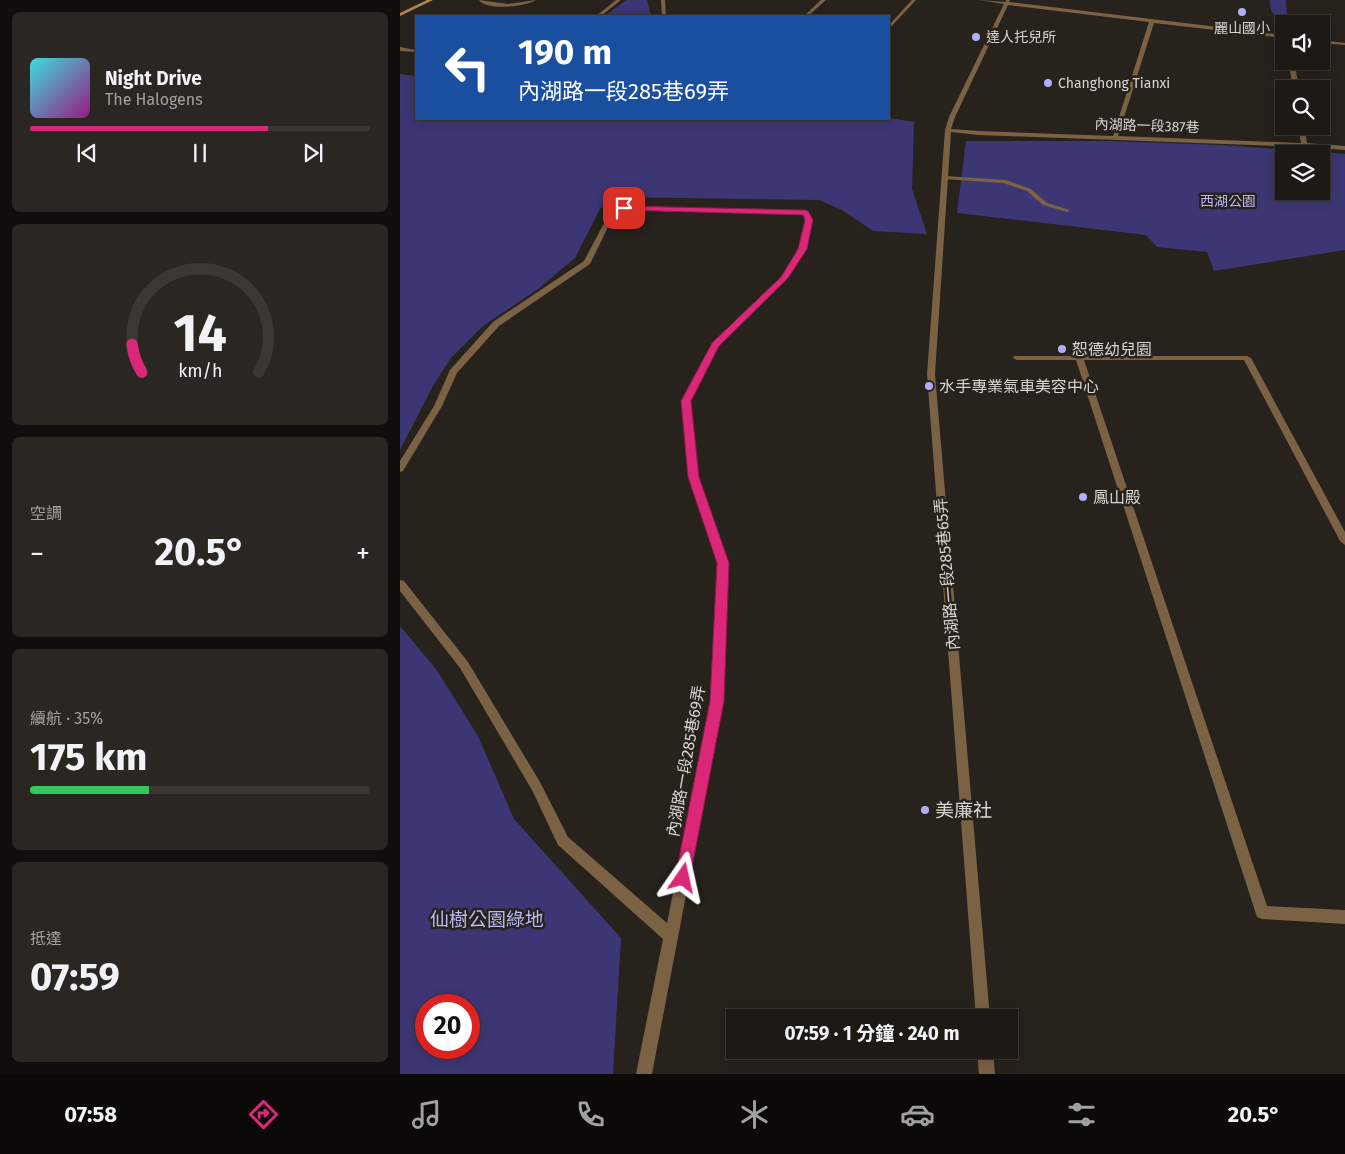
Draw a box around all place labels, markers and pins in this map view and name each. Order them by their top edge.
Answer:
marker: 麗山國小 [1236,6,1248,18]
place label: 麗山國小 [1214,20,1270,37]
place label: 達人托兒所 [986,29,1056,46]
marker: 達人托兒所 [970,31,982,43]
place label: Changhong Tianxi [1058,75,1170,92]
marker: Changhong Tianxi [1042,77,1054,89]
pin [603,187,645,229]
place label: 恕德幼兒園 [1072,340,1152,359]
marker: 恕德幼兒園 [1056,343,1068,355]
place label: 水手專業氣車美容中心 [939,377,1099,396]
marker: 水手專業氣車美容中心 [923,380,935,392]
place label: 鳳山殿 [1093,488,1141,507]
marker: 鳳山殿 [1077,491,1089,503]
place label: 美廉社 [935,799,992,822]
marker: 美廉社 [919,804,931,816]

